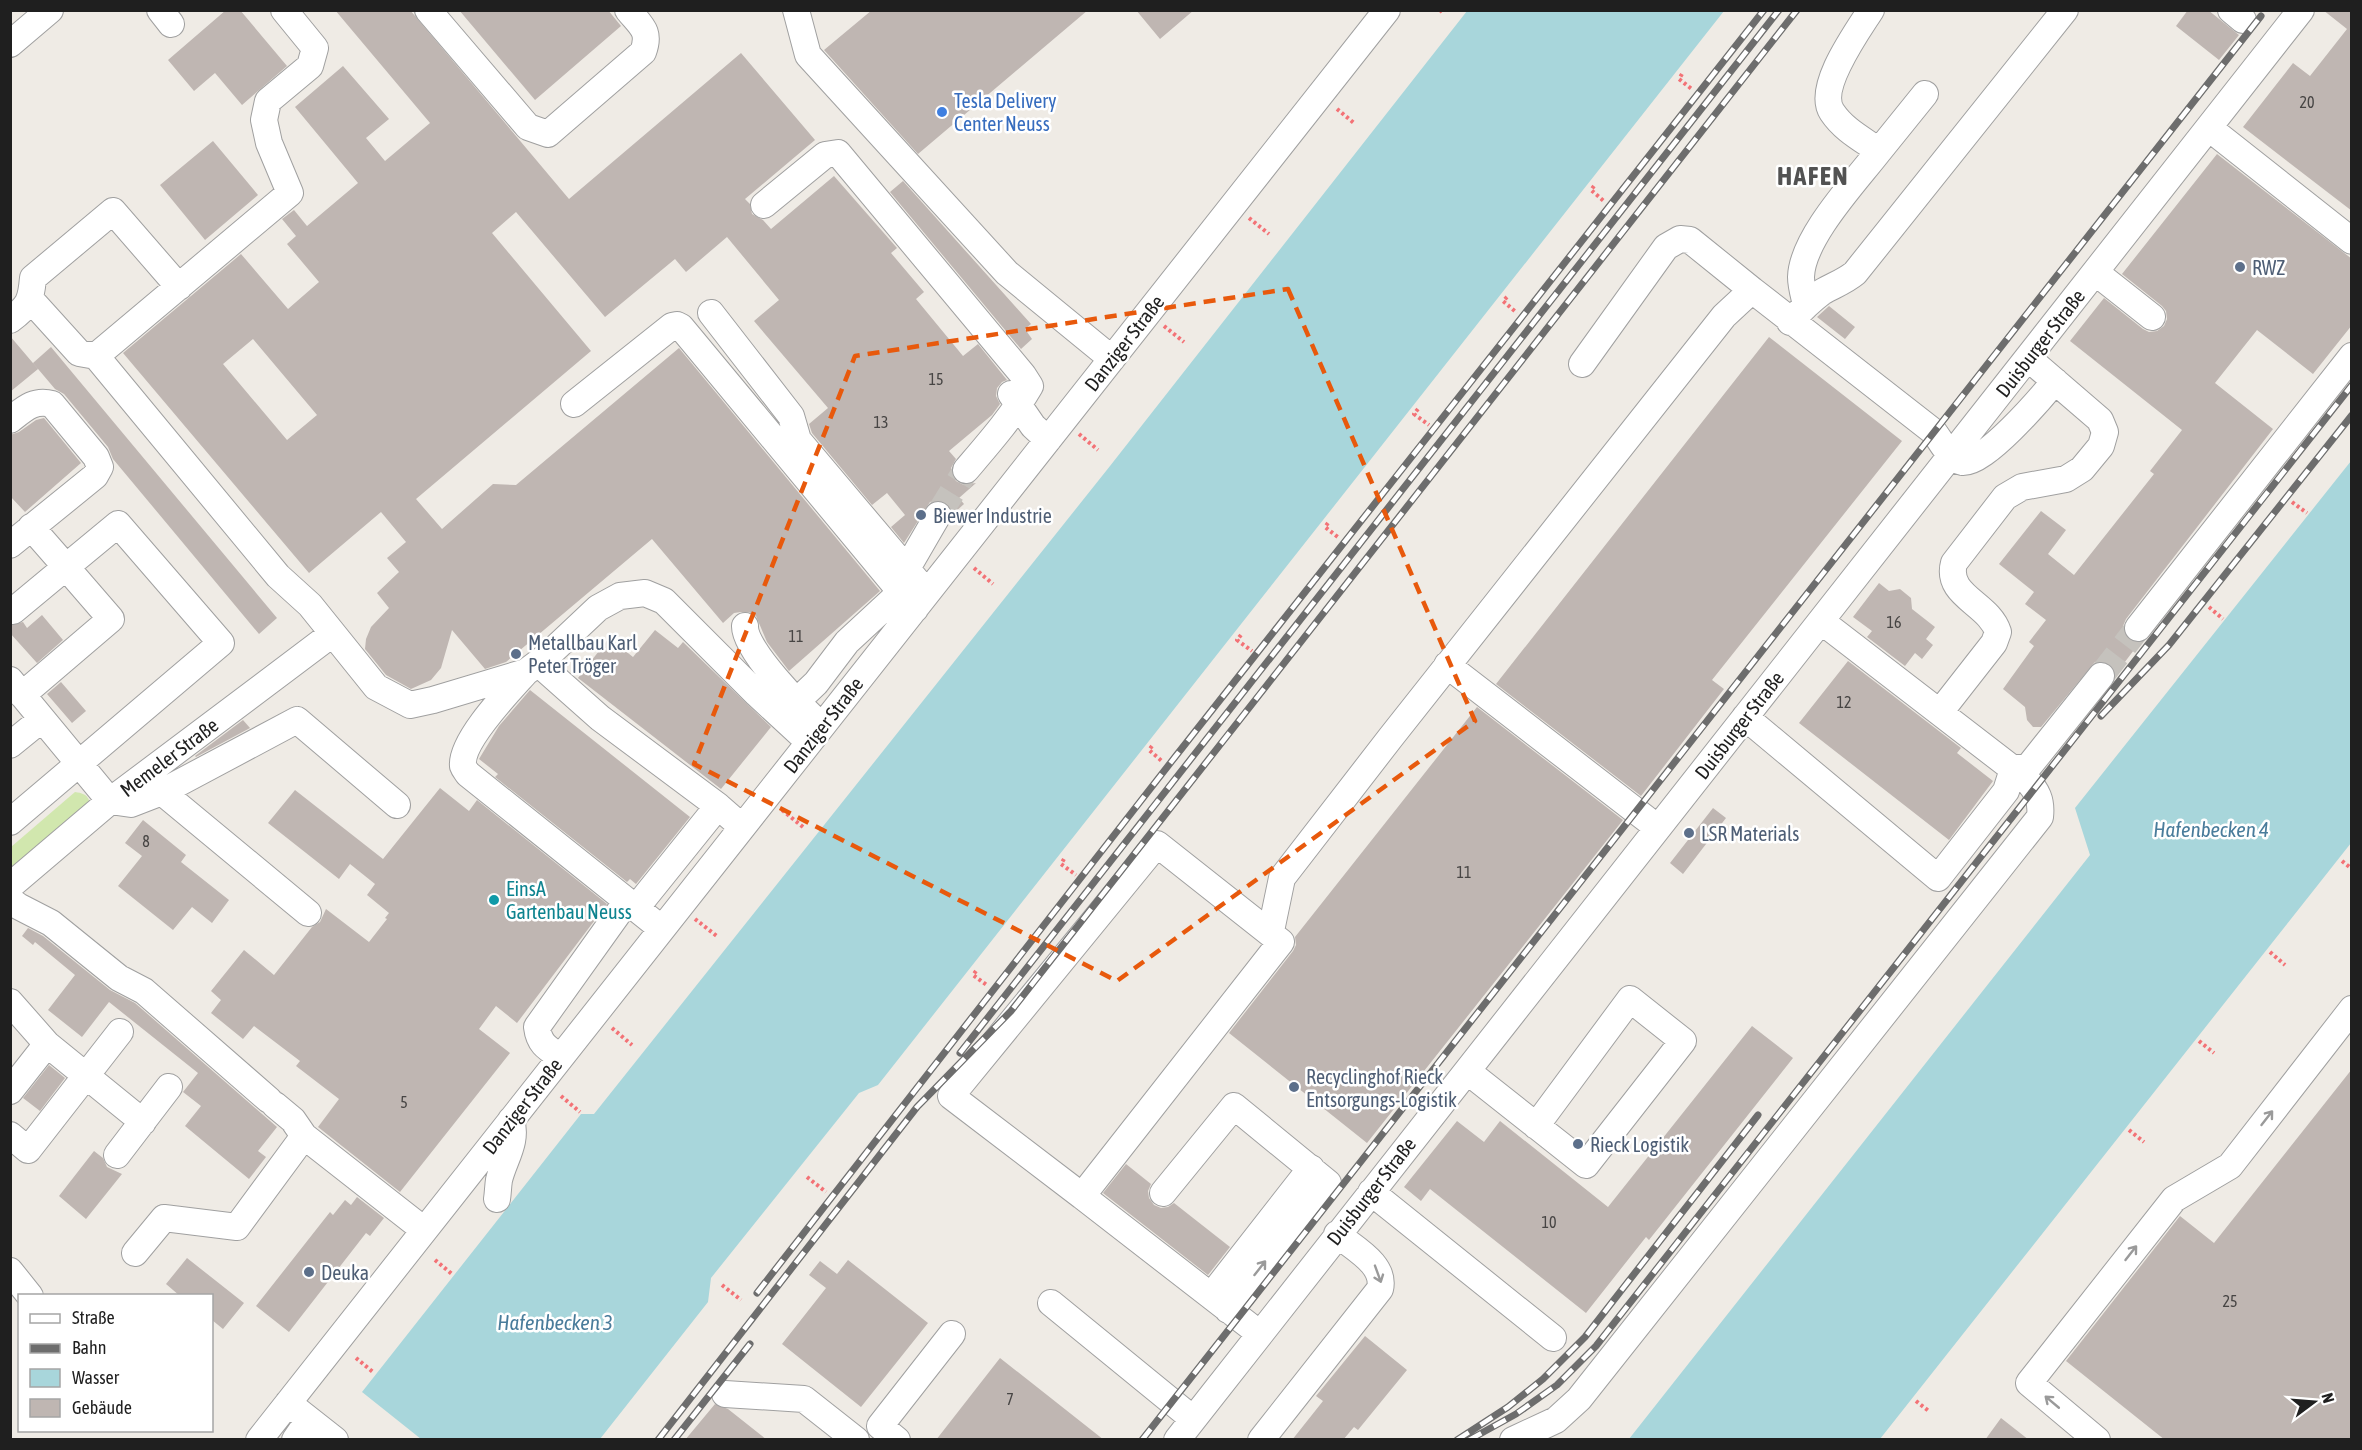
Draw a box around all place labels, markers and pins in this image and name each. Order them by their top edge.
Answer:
place label: Tesla Delivery Center Neuss [954,89,1057,135]
marker: Tesla Delivery Center Neuss [935,105,949,119]
place label: RWZ [2252,256,2285,279]
marker: RWZ [2233,260,2247,274]
place label: Biewer Industrie [933,504,1052,527]
marker: Biewer Industrie [914,508,928,522]
place label: Metallbau Karl Peter Tröger [528,631,638,677]
marker: Metallbau Karl Peter Tröger [509,647,523,661]
place label: LSR Materials [1701,822,1799,845]
marker: LSR Materials [1682,826,1696,840]
place label: EinsA Gartenbau Neuss [506,877,632,923]
marker: EinsA Gartenbau Neuss [487,893,501,907]
place label: Recyclinghof Rieck Entsorgungs-Logistik [1306,1065,1457,1111]
marker: Recyclinghof Rieck Entsorgungs-Logistik [1287,1080,1301,1094]
place label: Rieck Logistik [1590,1133,1689,1156]
marker: Rieck Logistik [1571,1137,1585,1151]
place label: Deuka [321,1261,369,1284]
marker: Deuka [302,1265,316,1279]

